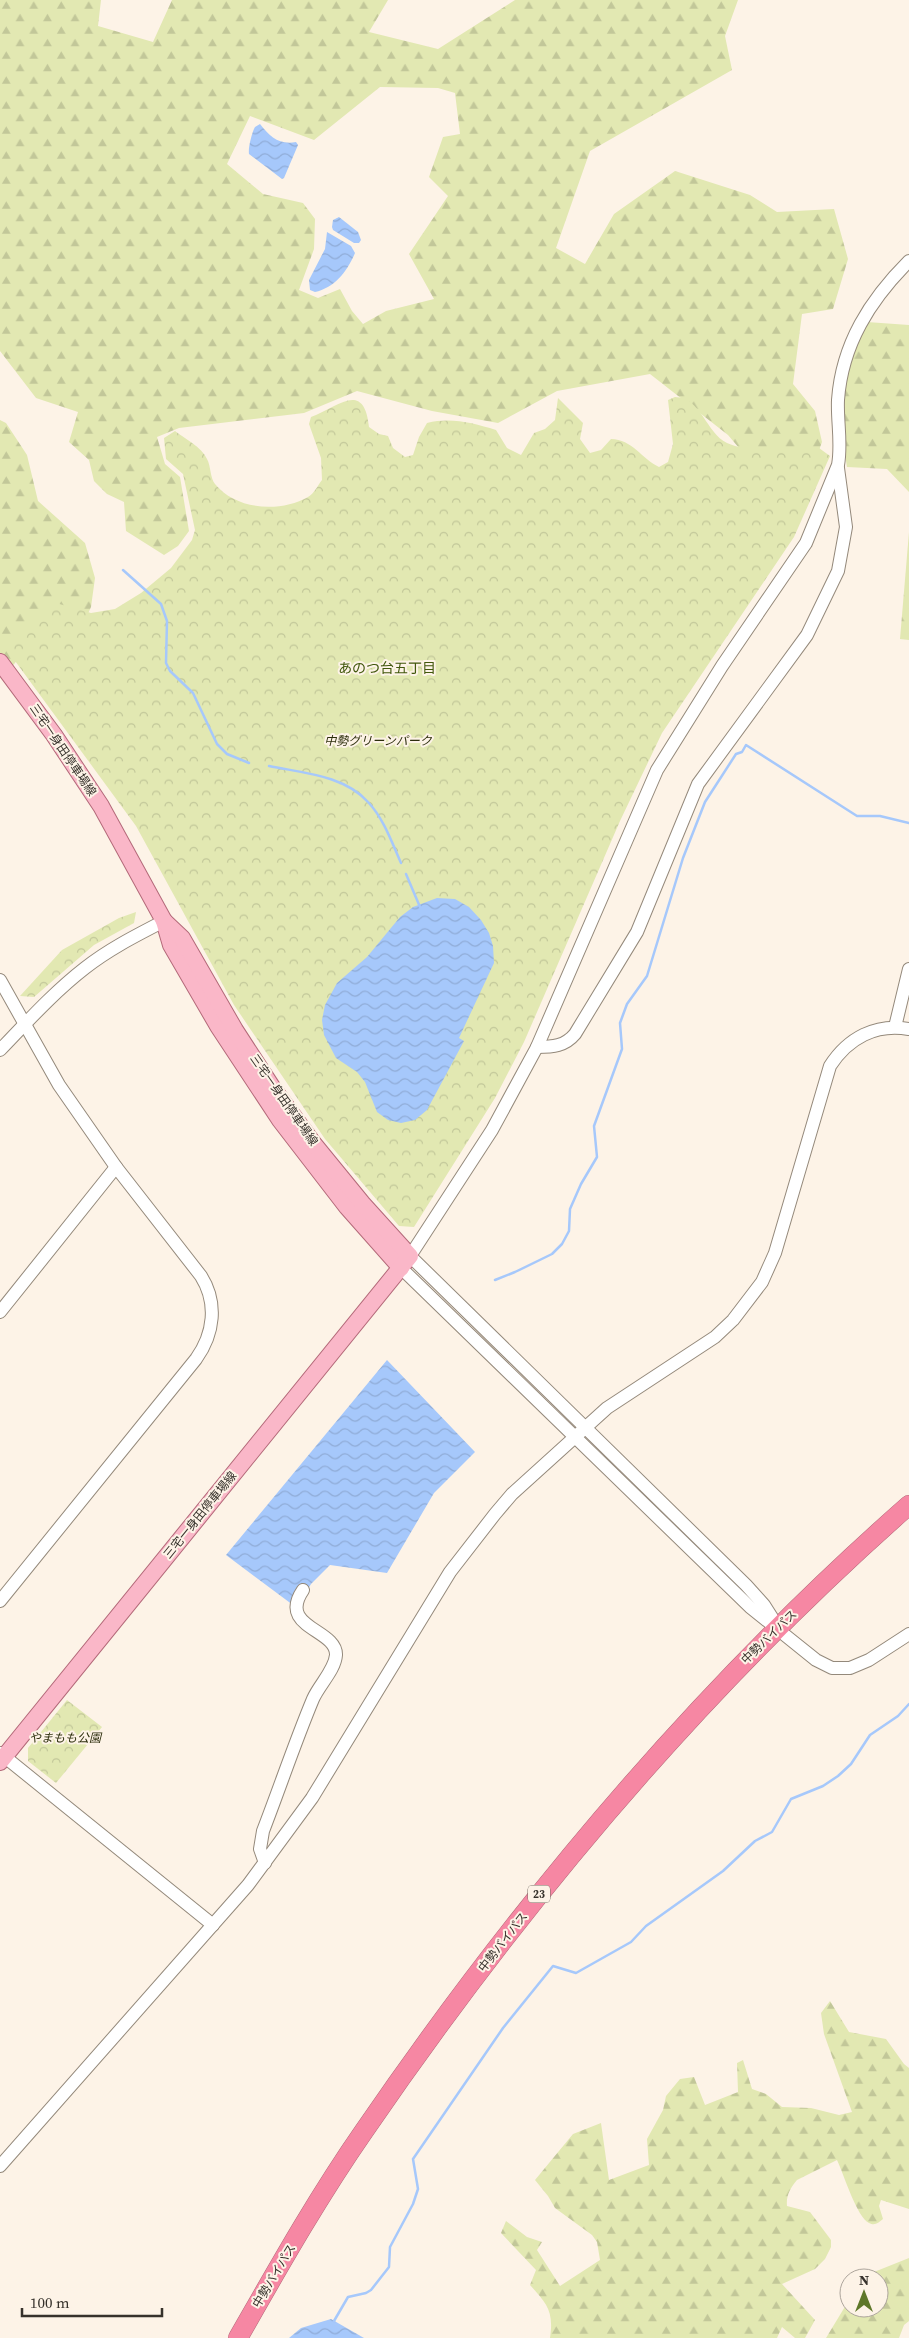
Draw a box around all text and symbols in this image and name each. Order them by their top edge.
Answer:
district label: あのつ台五丁目 [338,658,436,678]
street label: 三宅一身田停車場線 [26,701,100,799]
park label: 中勢グリーンパーク [324,733,433,749]
street label: 三宅一身田停車場線 [246,1051,322,1149]
street label: 三宅一身田停車場線 [160,1468,240,1562]
street label: 中勢バイパス [738,1606,800,1668]
park label: やまもも公園 [29,1730,103,1746]
road number: 23 [528,1886,550,1902]
street label: 中勢バイパス [475,1909,531,1975]
street label: 中勢バイパス [249,2241,299,2311]
north arrow [839,2268,889,2318]
text: N [859,2270,869,2290]
scale bar [22,2286,162,2318]
text: 100 m [30,2292,70,2313]

